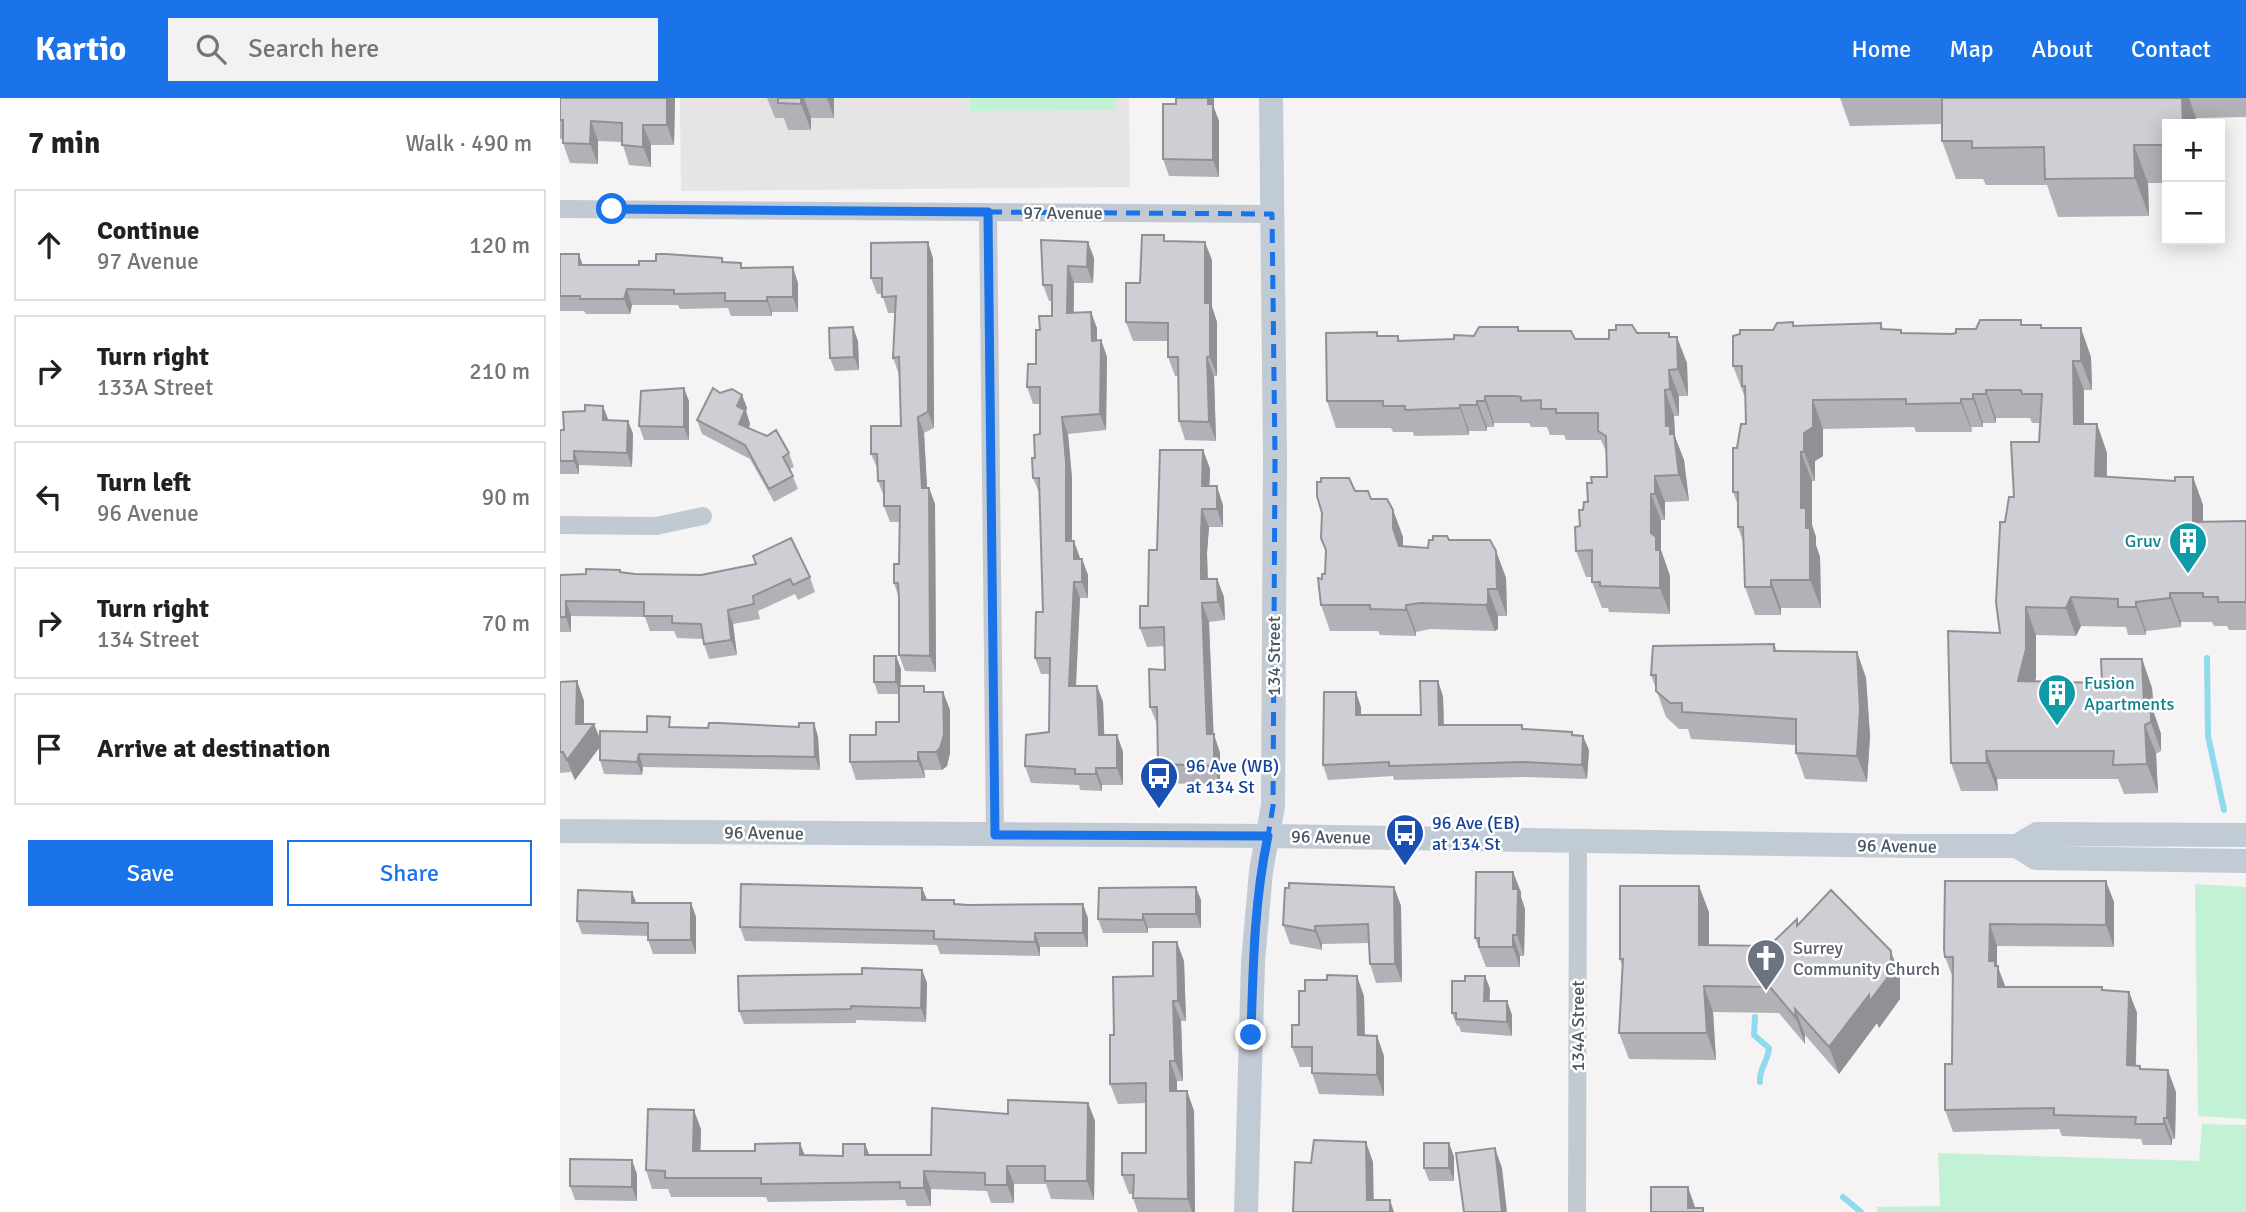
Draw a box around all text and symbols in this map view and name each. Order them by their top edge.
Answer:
search box [168,18,658,81]
text: Kartio [35,29,126,70]
icon: search [192,30,230,68]
text: Search here [248,33,379,65]
text: Home [1851,34,1911,64]
text: Map [1949,34,1994,64]
text: About [2032,34,2093,64]
text: Contact [2131,34,2211,64]
map controls [2162,119,2225,245]
button: + [2162,119,2225,182]
text: 7 min [28,125,100,162]
text: Walk · 490 m [406,129,532,158]
button: − [2162,182,2225,245]
route start [596,193,627,224]
street label: 97 Avenue [1023,202,1103,224]
text: Continue [97,215,199,247]
icon: ahead [30,226,68,264]
text: 120 m [469,231,530,260]
text: 97 Avenue [97,247,199,276]
text: Turn right [97,341,209,373]
icon: right [30,352,68,390]
text: 210 m [469,357,530,386]
text: 133A Street [97,373,213,402]
text: Turn left [97,467,191,499]
icon: left [30,478,68,516]
text: 90 m [482,483,530,512]
text: 96 Avenue [97,499,199,528]
building icon: Gruv [2167,520,2209,575]
place label: Gruv [2125,530,2162,552]
text: Turn right [97,593,209,625]
icon: right [30,604,68,642]
text: 70 m [482,609,530,638]
street label: 134 Street [1263,616,1285,696]
text: 134 Street [97,625,199,654]
building icon: Fusion Apartments [2036,672,2078,727]
place label: Fusion Apartments [2084,672,2174,715]
icon: arrive [30,730,68,768]
text: Arrive at destination [97,733,330,765]
bus stop icon: 96 Ave (WB) at 134 St [1138,755,1180,810]
place label: 96 Ave (WB) at 134 St [1186,755,1279,798]
bus stop icon: 96 Ave (EB) at 134 St [1384,812,1426,867]
place label: 96 Ave (EB) at 134 St [1432,812,1520,855]
street label: 96 Avenue [724,821,804,845]
street label: 96 Avenue [1291,825,1371,849]
street label: 96 Avenue [1857,834,1937,858]
button: Save [28,840,273,906]
button: Share [287,840,532,906]
church icon: Surrey Community Church [1745,937,1787,992]
place label: Surrey Community Church [1793,937,1940,980]
street label: 134A Street [1567,980,1589,1072]
route end [1235,1019,1266,1050]

